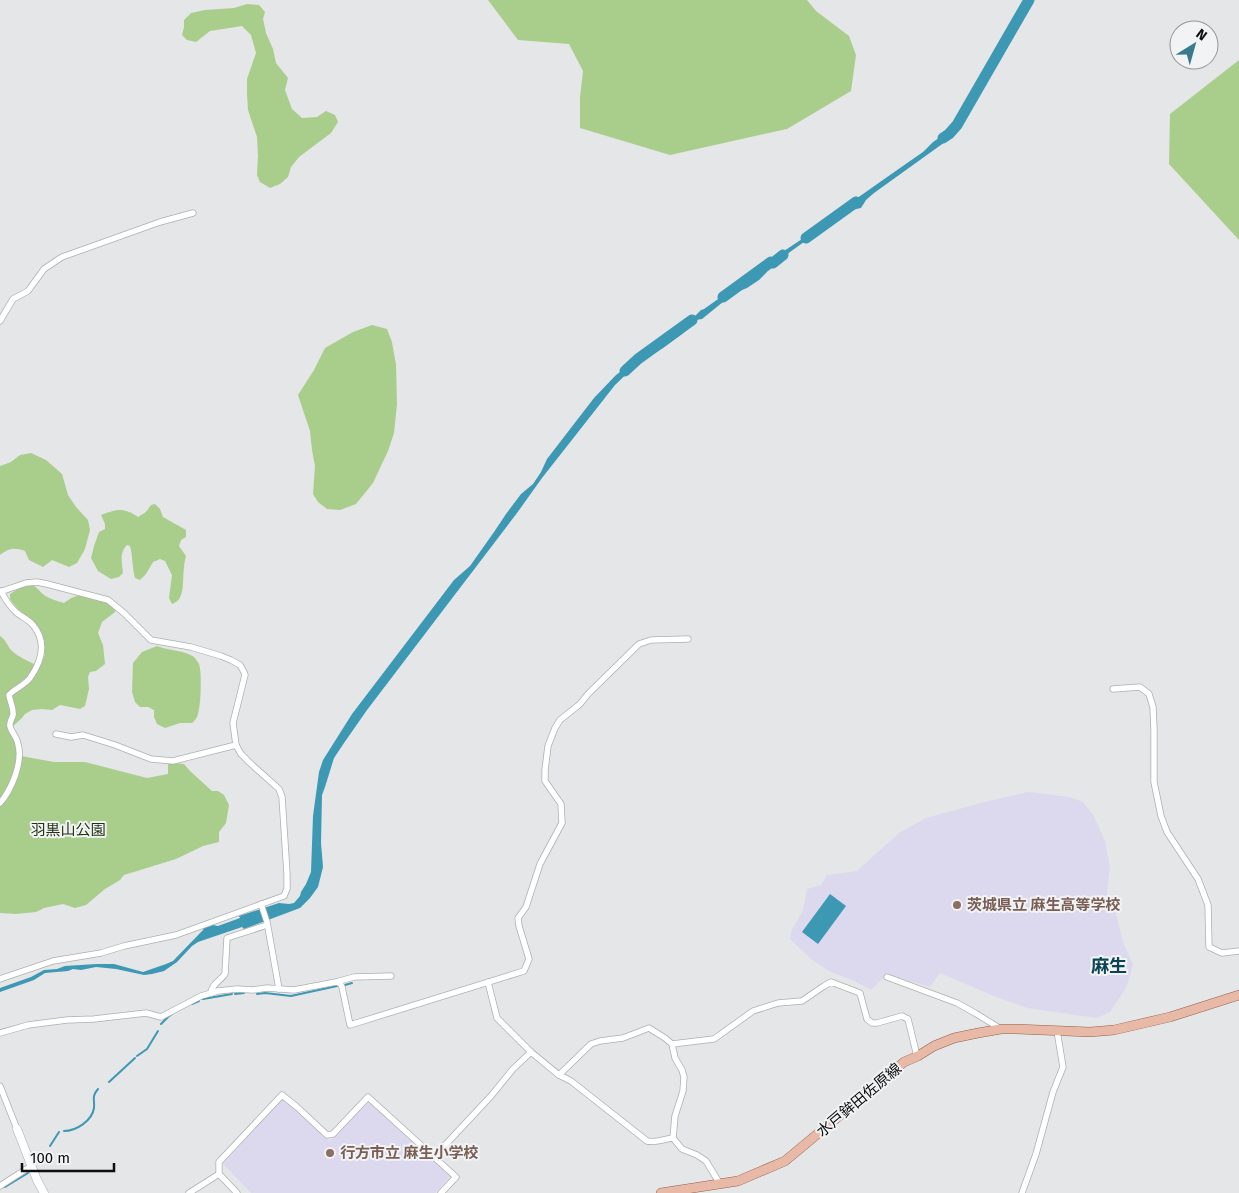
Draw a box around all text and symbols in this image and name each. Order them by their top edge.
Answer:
north arrow [1169,20,1219,70]
text: N [1193,25,1210,45]
park label: 羽黒山公園 [30,821,106,839]
place label: 茨城県立 麻生高等学校 [967,896,1121,914]
marker: 茨城県立 麻生高等学校 [951,899,963,911]
district label: 麻生 [1091,955,1127,977]
street label: 水戸鉾田佐原線 [813,1059,905,1141]
scale bar [22,1140,115,1172]
place label: 行方市立 麻生小学校 [340,1144,479,1162]
marker: 行方市立 麻生小学校 [324,1147,336,1159]
text: 100 m [30,1149,70,1167]

